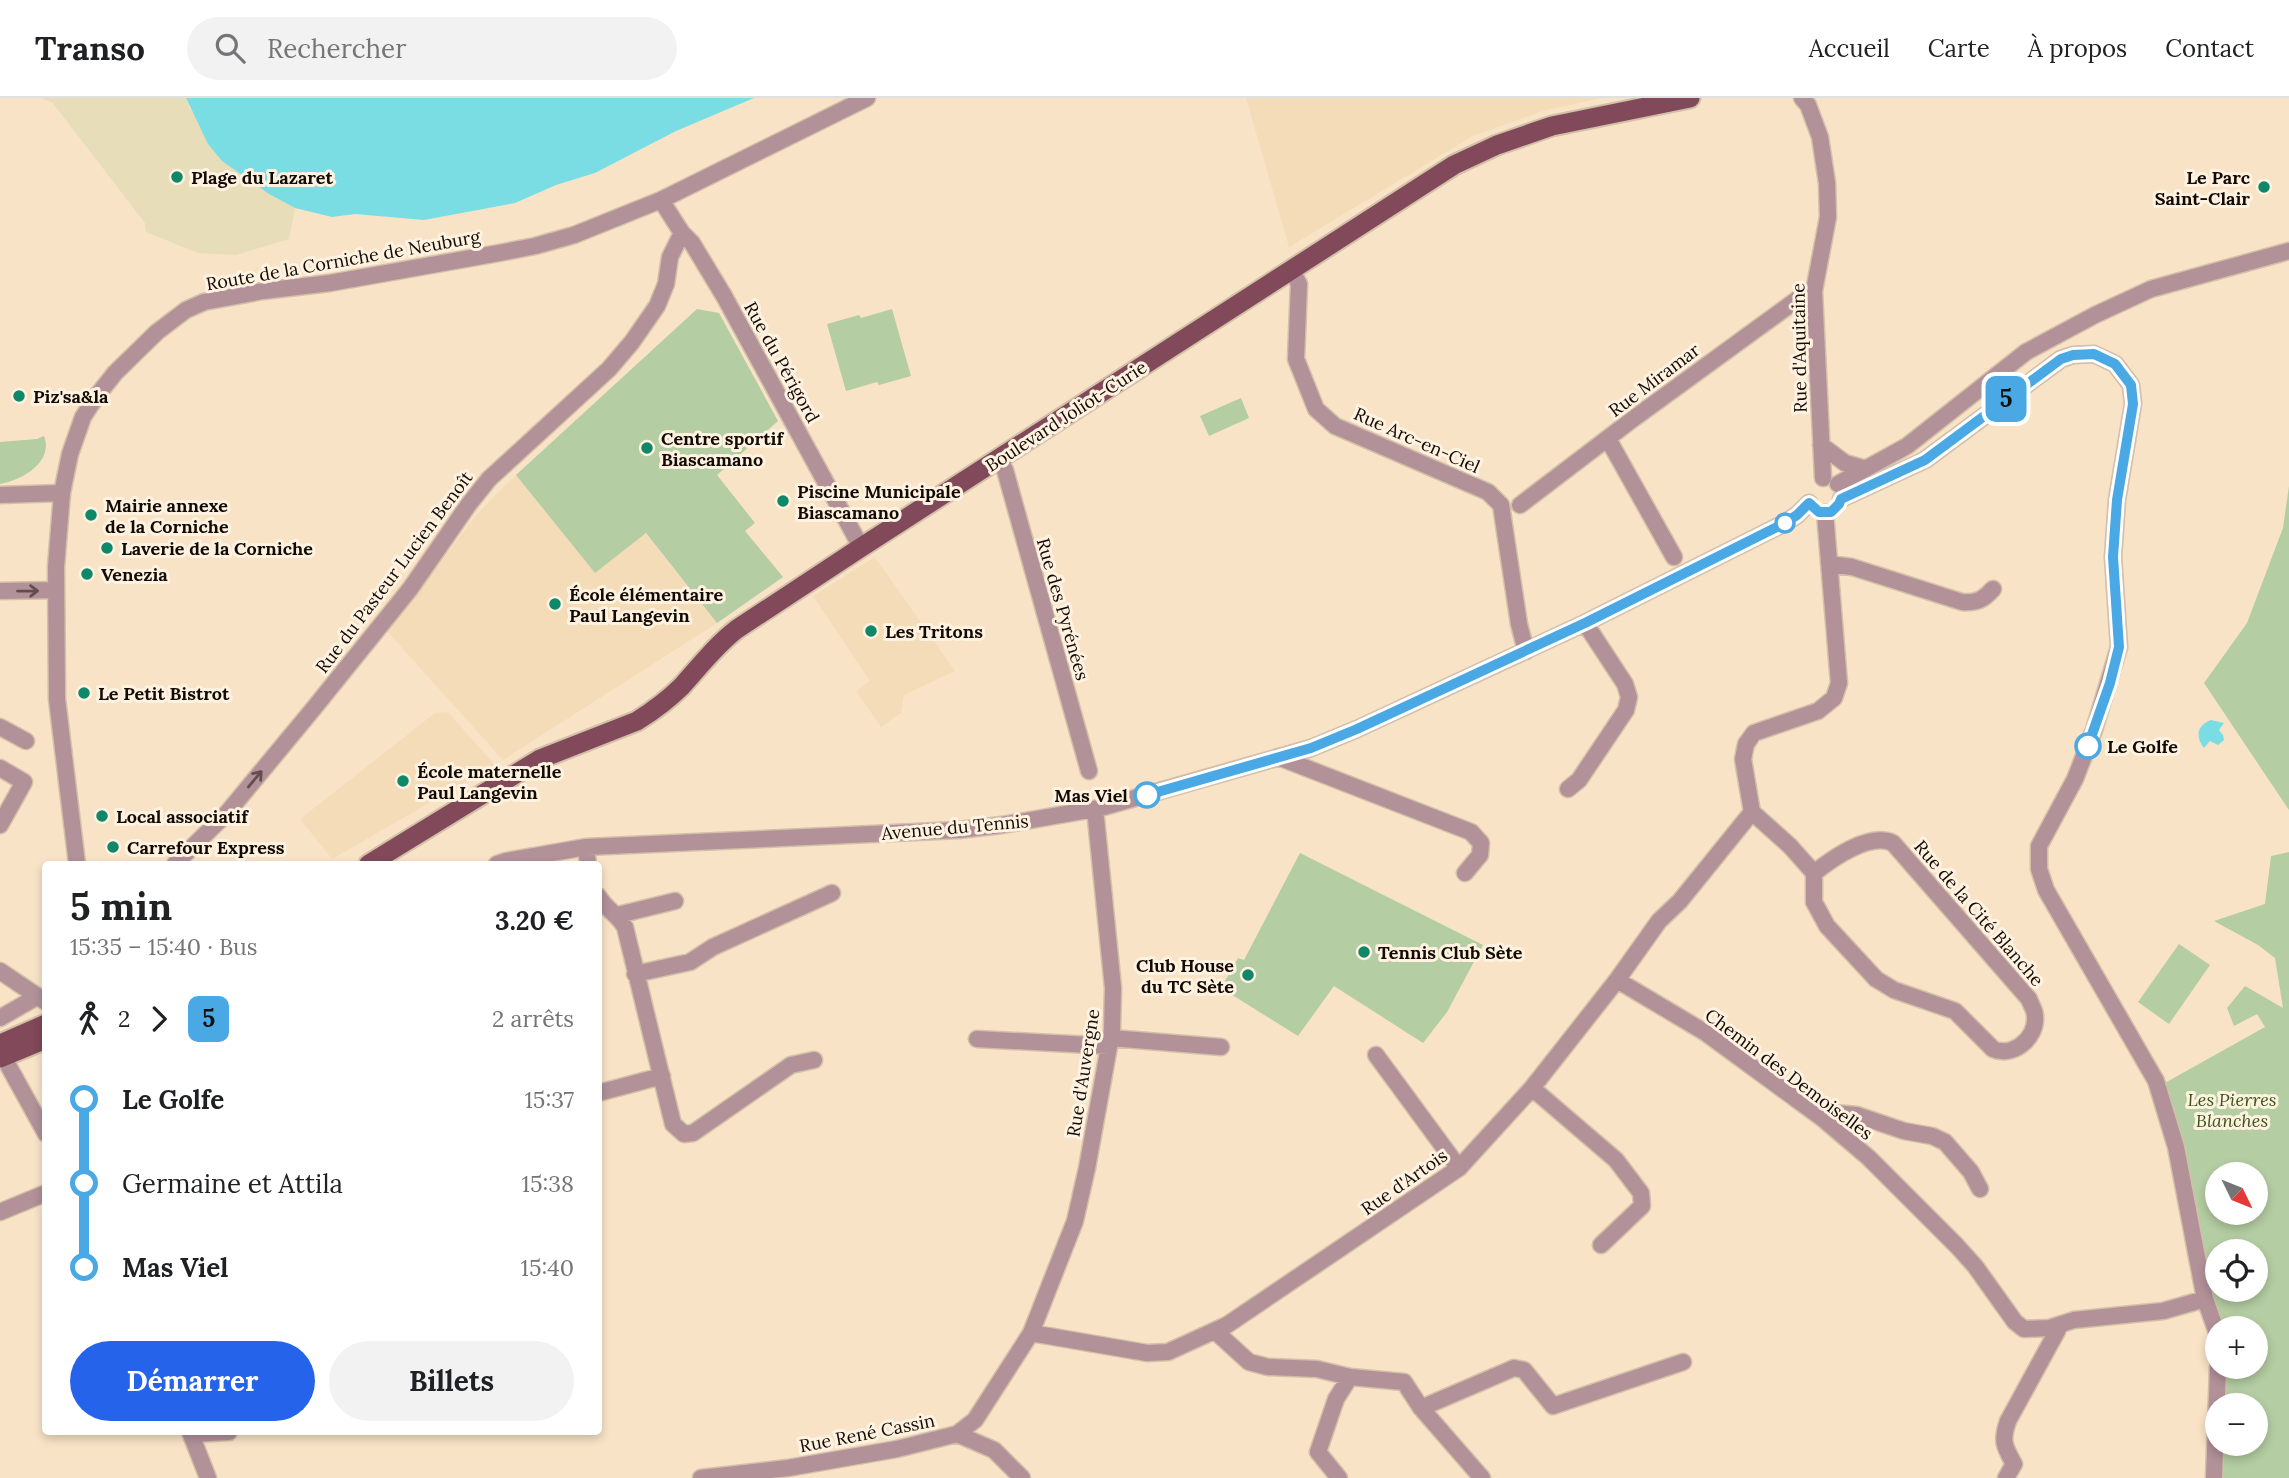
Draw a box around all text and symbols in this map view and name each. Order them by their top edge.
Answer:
search box [187,17,677,80]
text: Transo [35,27,145,69]
icon: search [211,29,249,67]
text: Rechercher [267,32,406,65]
text: Accueil [1809,33,1890,64]
text: Carte [1928,33,1990,64]
text: À propos [2028,33,2127,64]
text: Contact [2165,33,2254,64]
place label: Plage du Lazaret [191,166,334,189]
place label: Le Parc Saint-Clair [2155,166,2251,210]
marker: Plage du Lazaret [169,169,185,185]
marker: Le Parc Saint-Clair [2256,179,2272,195]
street label: Route de la Corniche de Neuburg [204,224,483,295]
street label: Rue d'Aquitaine [1786,283,1812,413]
street label: Rue du Périgord [739,297,825,427]
street label: Rue Miramar [1604,338,1704,422]
street label: Boulevard Joliot-Curie [981,355,1151,477]
line badge: 5 [1983,376,2029,422]
text: 5 [2000,383,2012,414]
place label: Piz'sa&la [33,385,109,408]
marker: Piz'sa&la [11,388,27,404]
street label: Rue Arc-en-Ciel [1350,402,1484,478]
place label: Centre sportif Biascamano [661,427,784,471]
marker: Centre sportif Biascamano [639,440,655,456]
street label: Rue du Pasteur Lucien Benoît [310,466,478,678]
place label: Piscine Municipale Biascamano [797,480,961,524]
marker: Piscine Municipale Biascamano [775,493,791,509]
place label: Mairie annexe de la Corniche [105,494,229,538]
marker: Mairie annexe de la Corniche [83,507,99,523]
unlabelled marker [1775,513,1795,533]
street label: Rue des Pyrénées [1032,535,1094,683]
place label: Laverie de la Corniche [121,537,313,560]
marker: Laverie de la Corniche [99,540,115,556]
place label: Venezia [101,563,168,586]
marker: Venezia [79,566,95,582]
place label: École élémentaire Paul Langevin [569,583,723,627]
one-way arrow [16,584,39,597]
marker: École élémentaire Paul Langevin [547,596,563,612]
place label: Les Tritons [885,620,983,643]
marker: Les Tritons [863,623,879,639]
place label: Le Petit Bistrot [98,682,230,705]
marker: Le Petit Bistrot [76,685,92,701]
marker: Le Golfe [2075,733,2101,759]
place label: Le Golfe [2107,735,2178,758]
place label: École maternelle Paul Langevin [417,760,562,804]
one-way arrow [247,771,263,789]
marker: École maternelle Paul Langevin [395,773,411,789]
marker: Mas Viel [1134,782,1160,808]
place label: Mas Viel [1054,784,1128,807]
place label: Local associatif [116,805,249,828]
marker: Local associatif [94,808,110,824]
street label: Avenue du Tennis [879,809,1030,845]
street label: Rue de la Cité Blanche [1909,835,2049,991]
place label: Carrefour Express [127,836,285,859]
marker: Carrefour Express [105,839,121,855]
text: 5 min [70,882,172,930]
text: 3.20 € [495,904,574,937]
text: 15:35 – 15:40 · Bus [70,932,257,961]
place label: Tennis Club Sète [1378,941,1523,964]
marker: Tennis Club Sète [1356,944,1372,960]
place label: Club House du TC Sète [1136,954,1234,998]
marker: Club House du TC Sète [1240,967,1256,983]
icon: walk [70,1000,108,1038]
icon: forward [140,1000,178,1038]
text: 5 [202,1003,215,1034]
street label: Chemin des Demoiselles [1700,1003,1878,1145]
text: 2 [118,1004,130,1033]
text: 2 arrêts [492,1004,574,1033]
street label: Rue d'Auvergne [1062,1007,1105,1139]
text: Le Golfe [122,1083,224,1116]
text: 15:37 [524,1085,574,1114]
park label: Les Pierres Blanches [2187,1088,2277,1132]
street label: Rue d'Artois [1356,1144,1452,1220]
north arrow [2205,1162,2268,1225]
map controls [2205,1162,2268,1456]
text: Germaine et Attila [122,1167,343,1200]
text: 15:38 [522,1169,574,1198]
button: locate [2205,1239,2268,1302]
text: Mas Viel [122,1251,228,1284]
text: 15:40 [521,1253,574,1282]
button: + [2205,1316,2268,1379]
button: Démarrer [70,1341,315,1421]
button: Billets [329,1341,574,1421]
button: − [2205,1393,2268,1456]
street label: Rue René Cassin [797,1409,937,1457]

